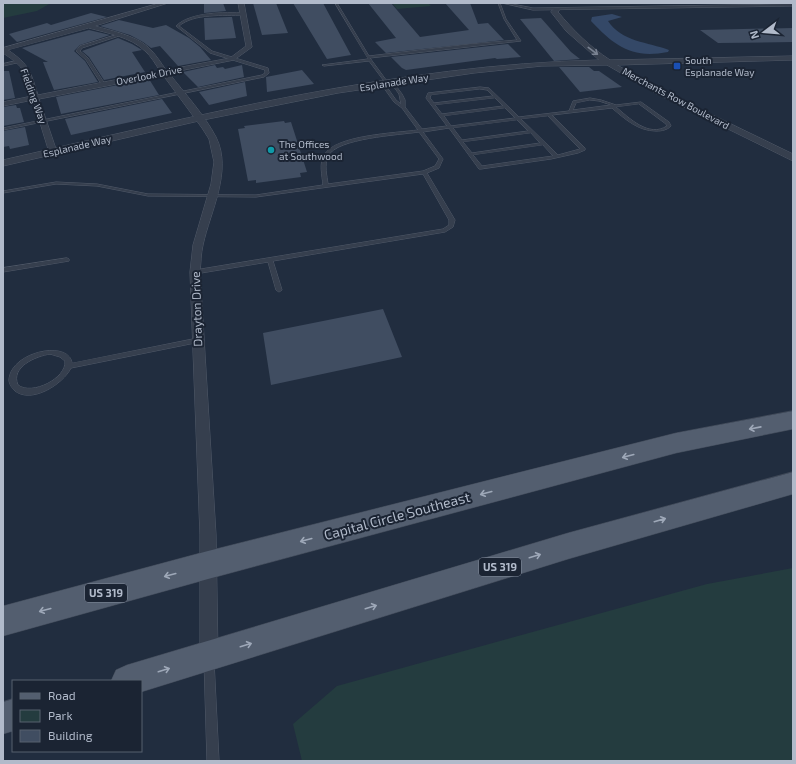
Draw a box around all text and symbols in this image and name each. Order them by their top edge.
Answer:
north arrow [744,12,784,52]
text: N [747,29,761,41]
one-way arrow [587,47,598,55]
place label: South Esplanade Way [685,54,755,78]
marker: South Esplanade Way [672,61,682,71]
street label: Overlook Drive [115,63,183,87]
street label: Merchants Row Boulevard [620,65,732,131]
street label: Fielding Way [18,67,50,126]
street label: Esplanade Way [359,71,430,93]
street label: Esplanade Way [42,132,113,160]
place label: The Offices at Southwood [279,138,342,162]
marker: The Offices at Southwood [266,145,276,155]
street label: Drayton Drive [188,271,204,347]
one-way arrow [749,424,762,432]
one-way arrow [622,452,635,460]
street label: Capital Circle Southeast [322,488,472,543]
one-way arrow [480,489,493,497]
one-way arrow [653,516,666,523]
one-way arrow [300,536,313,544]
one-way arrow [528,552,541,559]
road number: US 319 [479,558,521,576]
one-way arrow [164,572,177,580]
road number: US 319 [85,584,127,602]
one-way arrow [364,603,377,610]
one-way arrow [39,607,52,614]
one-way arrow [240,641,253,648]
one-way arrow [157,666,170,673]
legend [12,680,142,752]
text: Road [48,688,76,702]
text: Park [48,708,73,722]
text: Building [48,728,93,742]

